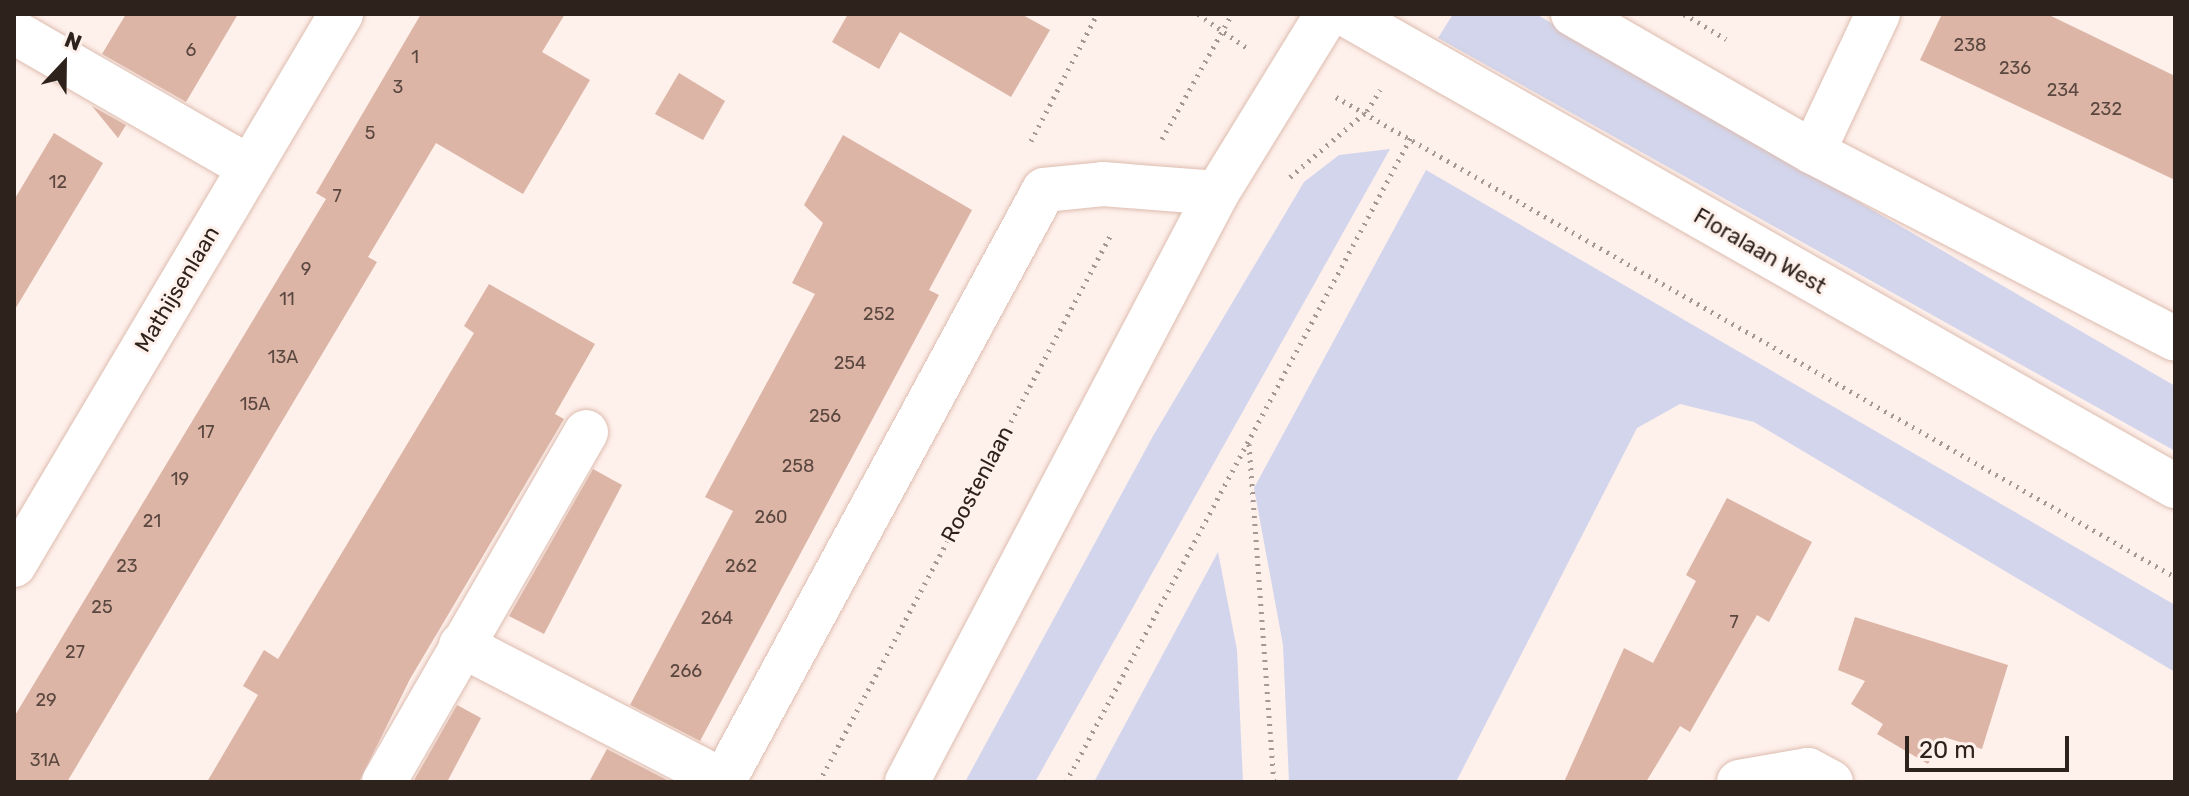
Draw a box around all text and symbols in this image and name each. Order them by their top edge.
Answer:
north arrow [24,24,104,104]
text: N [61,26,86,57]
house number: 238 [1954,34,1986,56]
house number: 6 [186,39,196,61]
house number: 1 [411,46,419,68]
house number: 236 [1999,57,2031,79]
house number: 3 [393,76,403,98]
house number: 234 [2047,79,2079,101]
house number: 232 [2090,98,2122,120]
house number: 5 [365,122,375,144]
house number: 12 [49,171,67,193]
house number: 7 [332,185,342,207]
street label: Floralaan West [1689,202,1831,300]
street label: Mathijsenlaan [129,221,225,357]
house number: 9 [301,258,311,280]
house number: 11 [279,288,295,310]
house number: 252 [863,303,895,325]
house number: 13A [268,346,298,368]
house number: 254 [834,352,866,374]
house number: 15A [240,393,270,415]
house number: 256 [809,405,841,427]
house number: 17 [198,421,214,443]
street label: Roostenlaan [935,421,1019,547]
house number: 258 [782,455,814,477]
house number: 19 [171,468,189,490]
house number: 260 [755,506,787,528]
house number: 21 [143,510,161,532]
house number: 23 [116,555,138,577]
house number: 262 [725,555,757,577]
house number: 25 [91,596,113,618]
house number: 264 [701,607,733,629]
house number: 7 [1729,611,1739,633]
house number: 27 [65,641,85,663]
house number: 266 [670,660,702,682]
house number: 29 [35,689,57,711]
scale bar [1909,720,2073,770]
text: 20 m [1919,736,1976,764]
house number: 31A [30,749,60,771]

